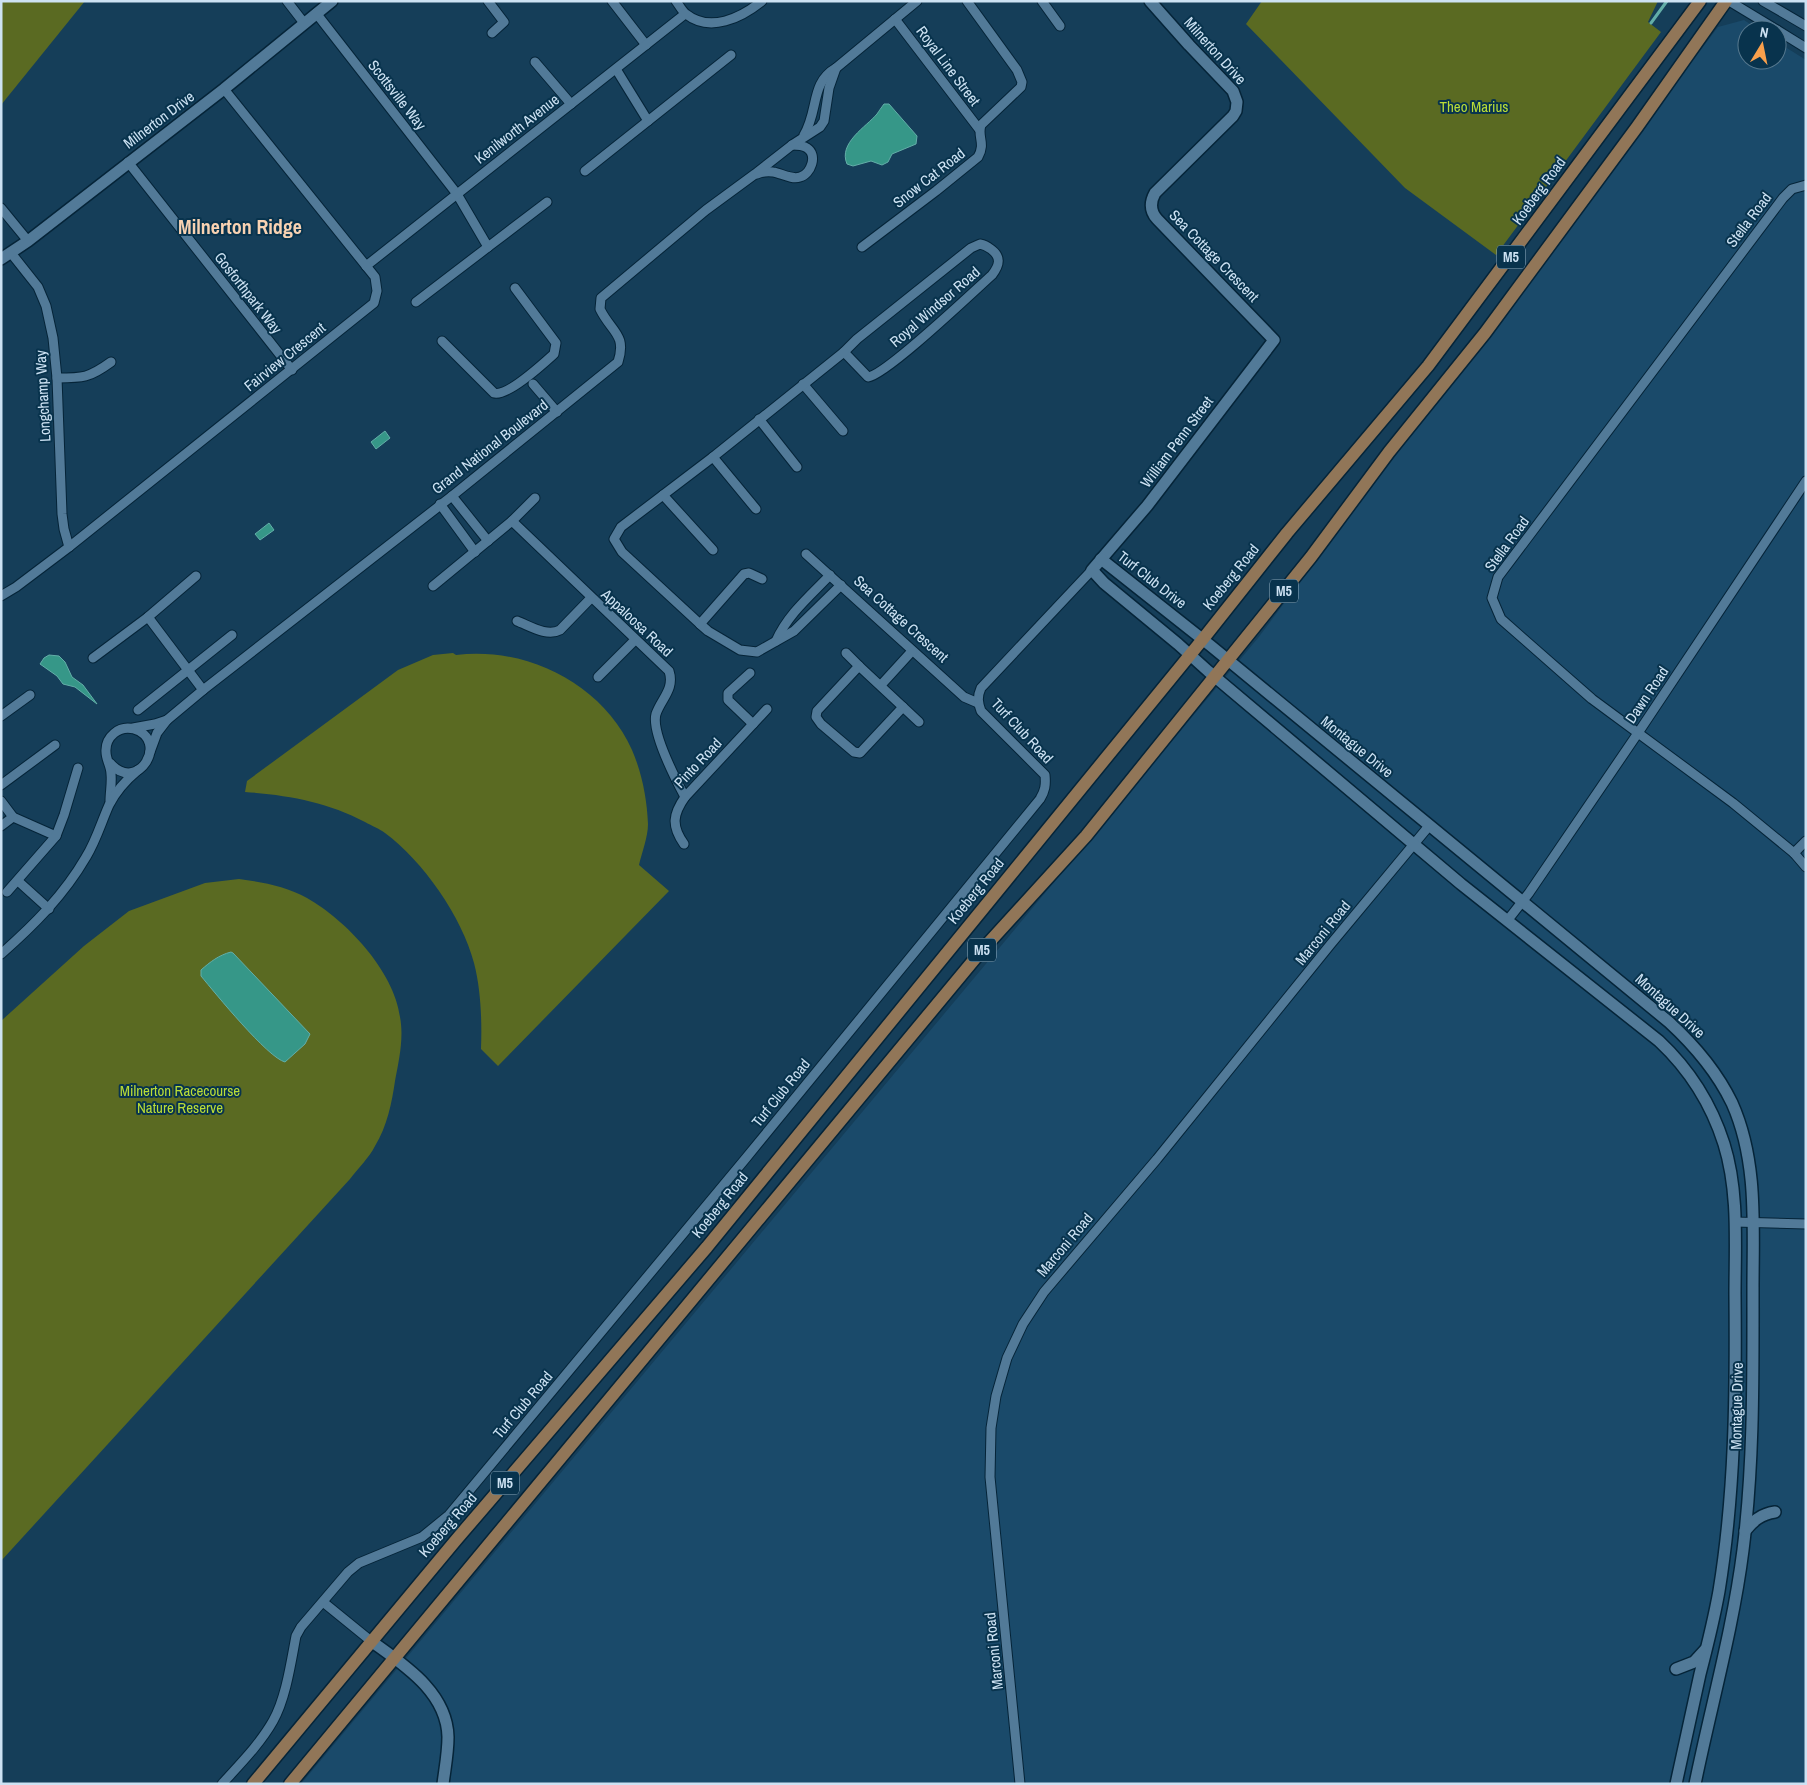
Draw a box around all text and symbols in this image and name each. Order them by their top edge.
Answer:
street label: Milnerton Drive [1179,12,1251,89]
north arrow [1737,20,1787,70]
street label: Royal Line Street [911,21,986,110]
text: N [1759,23,1770,42]
street label: Scottsville Way [363,55,432,135]
street label: Milnerton Drive [119,86,199,153]
street label: Kenilworth Avenue [470,89,564,168]
park label: Theo Marius [1439,96,1509,117]
street label: Snow Cat Road [888,143,969,212]
street label: Koeberg Road [1507,152,1570,229]
street label: Stella Road [1721,188,1776,251]
street label: Sea Cottage Crescent [1165,205,1264,307]
district label: Milnerton Ridge [178,213,302,240]
road number: M5 [1497,246,1525,268]
street label: Gosforthpark Way [210,247,288,339]
street label: Royal Windsor Road [885,261,984,352]
street label: Fairview Crescent [240,317,330,396]
street label: Longchamp Way [30,349,55,442]
street label: William Penn Street [1135,391,1218,492]
street label: Grand National Boulevard [427,395,552,499]
street label: Stella Road [1479,512,1534,576]
street label: Koeberg Road [1197,539,1264,614]
street label: Turf Club Drive [1113,546,1191,613]
street label: Sea Cottage Crescent [849,570,954,667]
road number: M5 [1270,580,1298,602]
street label: Appaloosa Road [596,583,678,661]
street label: Dawn Road [1620,662,1673,727]
street label: Turf Club Road [987,693,1058,768]
street label: Montague Drive [1317,711,1398,782]
street label: Pinto Road [669,733,726,792]
street label: Koeberg Road [942,853,1009,928]
street label: Marconi Road [1290,896,1355,969]
road number: M5 [968,938,996,962]
street label: Montague Drive [1631,969,1710,1043]
street label: Turf Club Road [747,1054,815,1131]
park label: Milnerton Racecourse Nature Reserve [120,1080,240,1118]
street label: Koeberg Road [686,1167,753,1242]
street label: Marconi Road [1032,1208,1097,1281]
street label: Montague Drive [1725,1362,1748,1450]
street label: Turf Club Road [488,1366,557,1443]
road number: M5 [491,1472,519,1495]
street label: Koeberg Road [414,1488,482,1561]
street label: Marconi Road [979,1612,1008,1691]

